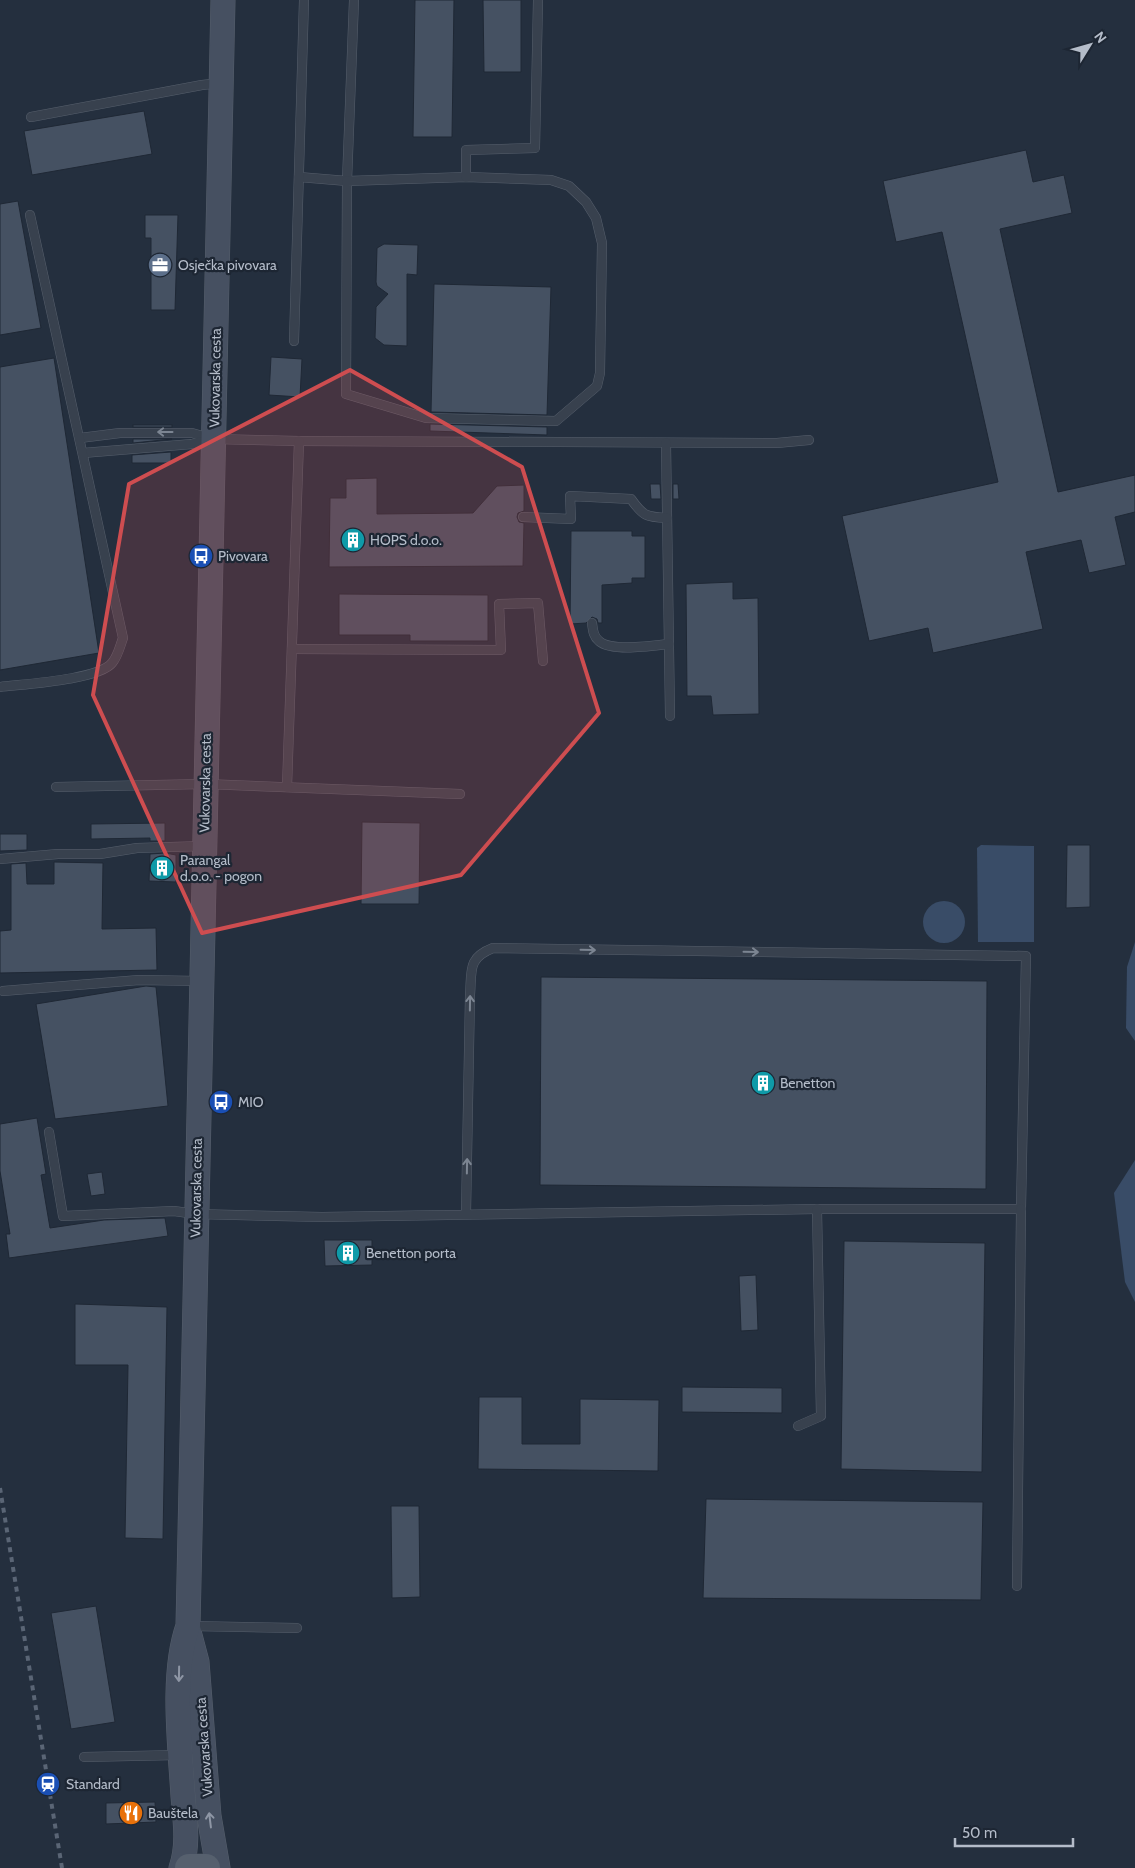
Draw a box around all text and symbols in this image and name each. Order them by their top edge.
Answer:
north arrow [1065,20,1115,70]
text: N [1090,28,1111,47]
office icon: Osječka pivovara [147,252,173,278]
place label: Osječka pivovara [178,256,277,274]
street label: Vukovarska cesta [205,328,225,428]
one-way arrow [158,428,174,437]
building icon: HOPS d.o.o. [340,527,366,553]
place label: HOPS d.o.o. [370,531,442,549]
bus stop icon: Pivovara [188,543,214,569]
place label: Pivovara [218,547,268,565]
street label: Vukovarska cesta [195,733,215,833]
place label: Parangal d.o.o. - pogon [180,851,262,885]
building icon: Parangal d.o.o. - pogon [149,855,175,881]
one-way arrow [580,945,596,954]
one-way arrow [742,947,759,957]
one-way arrow [465,996,475,1012]
building icon: Benetton [750,1070,776,1096]
place label: Benetton [780,1074,836,1092]
bus stop icon: MIO [208,1089,234,1115]
place label: MIO [238,1093,264,1111]
street label: Vukovarska cesta [186,1138,206,1238]
one-way arrow [462,1158,472,1174]
building icon: Benetton porta [335,1240,361,1266]
place label: Benetton porta [366,1244,456,1262]
one-way arrow [174,1666,184,1682]
street label: Vukovarska cesta [192,1697,216,1797]
station icon: Standard [35,1771,61,1797]
place label: Standard [66,1775,120,1793]
restaurant icon: Bauštela [118,1800,144,1826]
place label: Bauštela [148,1804,198,1822]
one-way arrow [205,1812,215,1828]
scale bar [955,1816,1072,1848]
text: 50 m [962,1824,997,1842]

